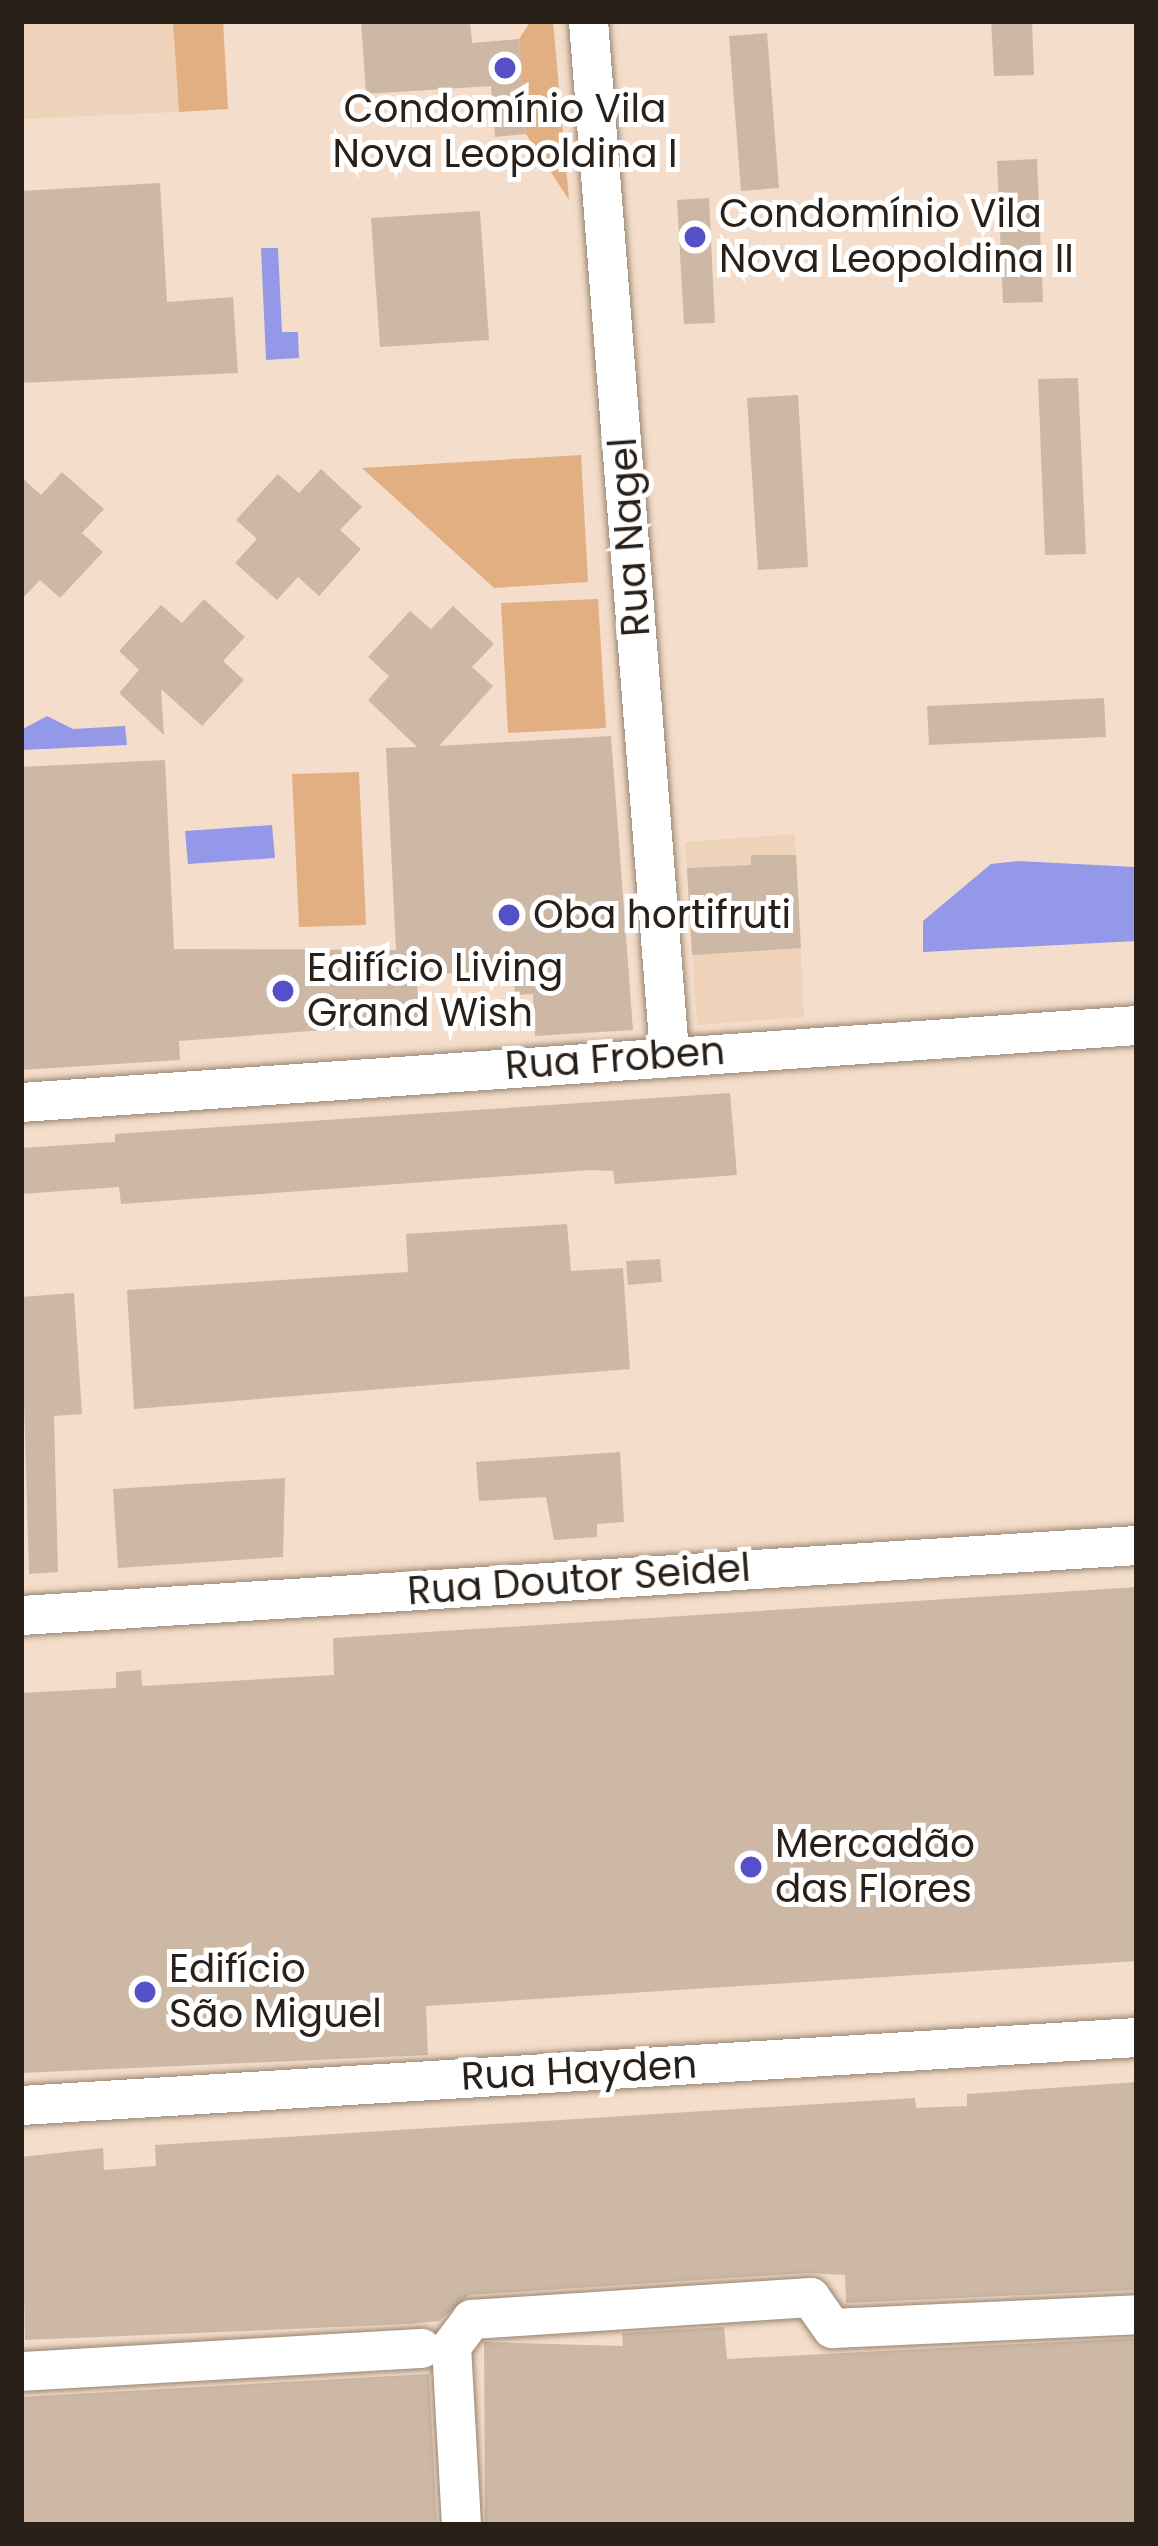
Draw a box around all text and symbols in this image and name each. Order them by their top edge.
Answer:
marker: Condomínio Vila Nova Leopoldina I [492,55,518,81]
place label: Condomínio Vila Nova Leopoldina I [332,87,678,178]
place label: Condomínio Vila Nova Leopoldina II [719,192,1074,283]
marker: Condomínio Vila Nova Leopoldina II [682,224,708,250]
street label: Rua Nagel [600,436,660,638]
place label: Oba hortifruti [533,892,791,938]
marker: Oba hortifruti [496,902,522,928]
place label: Edifício Living Grand Wish [307,946,563,1037]
marker: Edifício Living Grand Wish [270,978,296,1004]
street label: Rua Froben [504,1028,726,1090]
street label: Rua Doutor Seidel [406,1545,752,1615]
place label: Mercadão das Flores [775,1822,975,1913]
marker: Mercadão das Flores [738,1854,764,1880]
place label: Edifício São Miguel [169,1947,382,2038]
marker: Edifício São Miguel [132,1979,158,2005]
street label: Rua Hayden [460,2041,698,2101]

